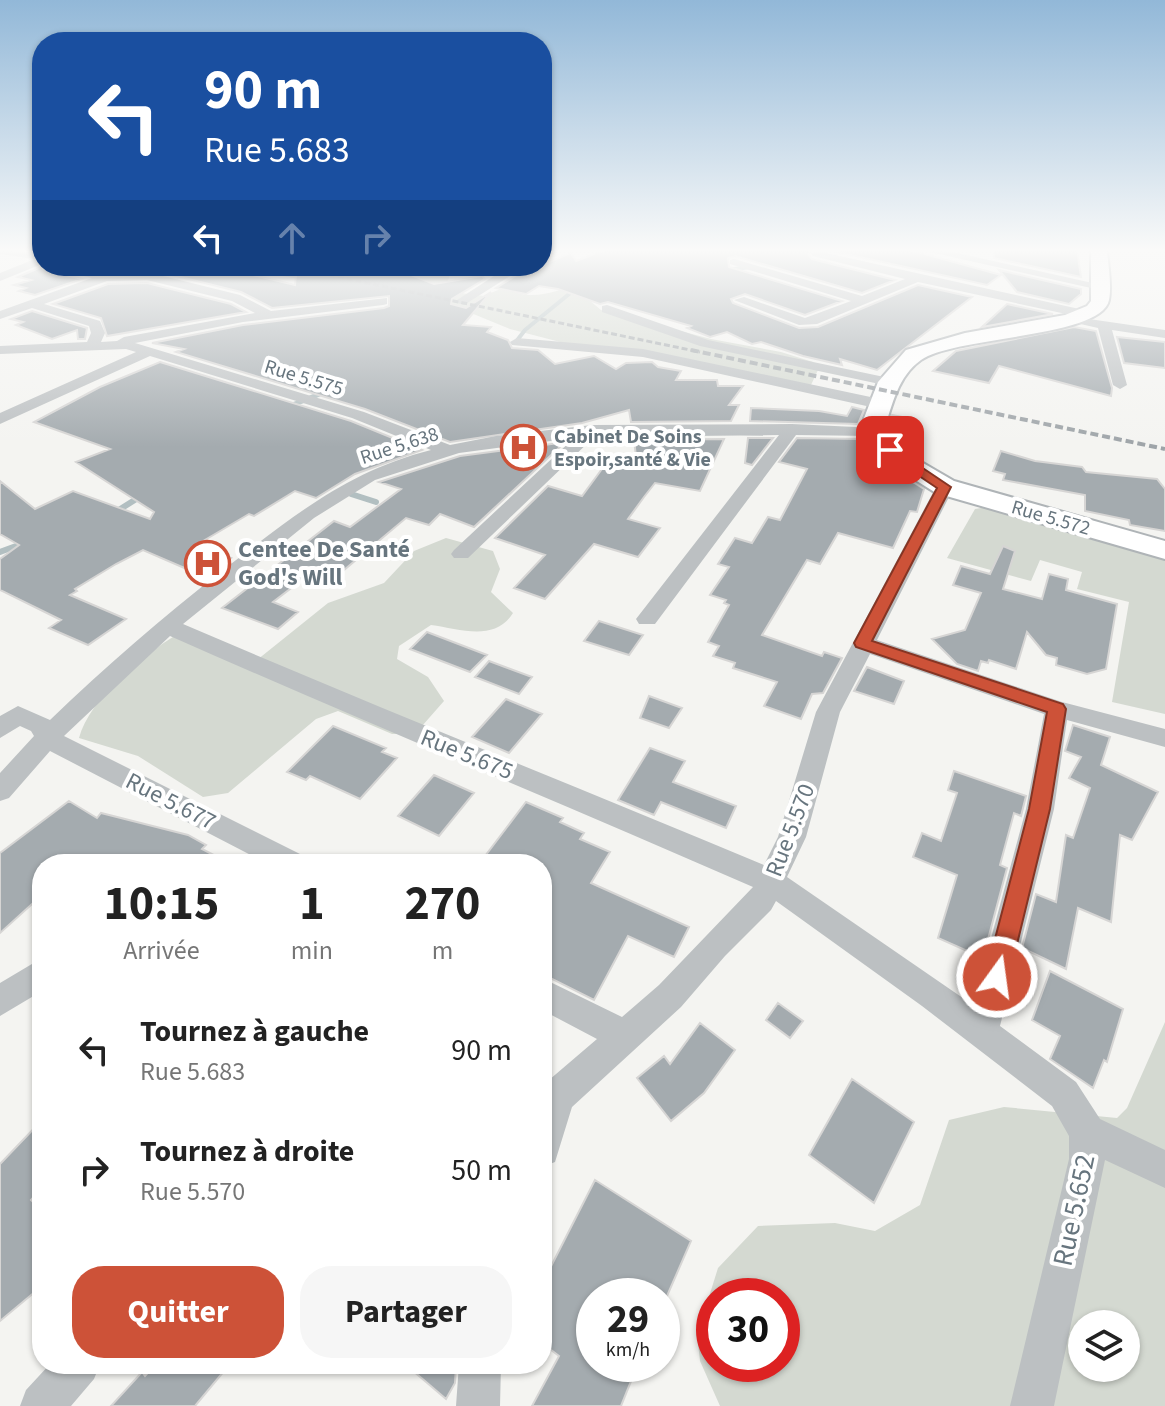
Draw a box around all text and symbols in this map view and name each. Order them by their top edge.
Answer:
text: 90 m [204,51,322,130]
icon: left [72,64,176,168]
text: Rue 5.683 [204,125,350,176]
icon: left [186,216,230,260]
icon: ahead [270,216,314,260]
icon: right [354,216,398,260]
street label: Rue 5.575 [261,353,346,403]
pin [856,416,924,484]
street label: Rue 5.638 [357,420,442,472]
place label: Cabinet De Soins Espoir,santé & Vie [554,423,711,474]
hospital icon: Cabinet De Soins Espoir,santé & Vie [499,424,547,472]
icon: arrive [868,428,912,472]
street label: Rue 5.572 [1008,493,1094,543]
place label: Centee De Santé God's Will [238,532,410,595]
hospital icon: Centee De Santé God's Will [183,539,231,587]
street label: Rue 5.675 [415,720,518,789]
street label: Rue 5.677 [120,764,222,839]
street label: Rue 5.570 [757,779,824,882]
text: 10:15 [103,870,219,938]
text: 1 [299,870,325,938]
text: 270 [404,870,480,938]
text: Arrivée [123,932,200,969]
text: min [291,932,333,969]
text: m [432,932,453,969]
position arrow [955,935,1039,1019]
text: Tournez à gauche [140,1010,369,1053]
icon: left [72,1028,116,1072]
text: 90 m [451,1029,512,1072]
text: Rue 5.683 [140,1053,245,1090]
text: Tournez à droite [140,1130,354,1173]
icon: right [72,1148,116,1192]
text: 50 m [451,1149,512,1192]
street label: Rue 5.652 [1043,1151,1105,1270]
text: Rue 5.570 [140,1173,245,1210]
button: Quitter [72,1266,284,1358]
button: Partager [300,1266,512,1358]
speed limit sign: 30 [696,1278,800,1382]
text: 29 [607,1291,649,1348]
map controls [1068,1310,1140,1382]
button: layers [1068,1310,1140,1382]
text: km/h [606,1336,650,1364]

